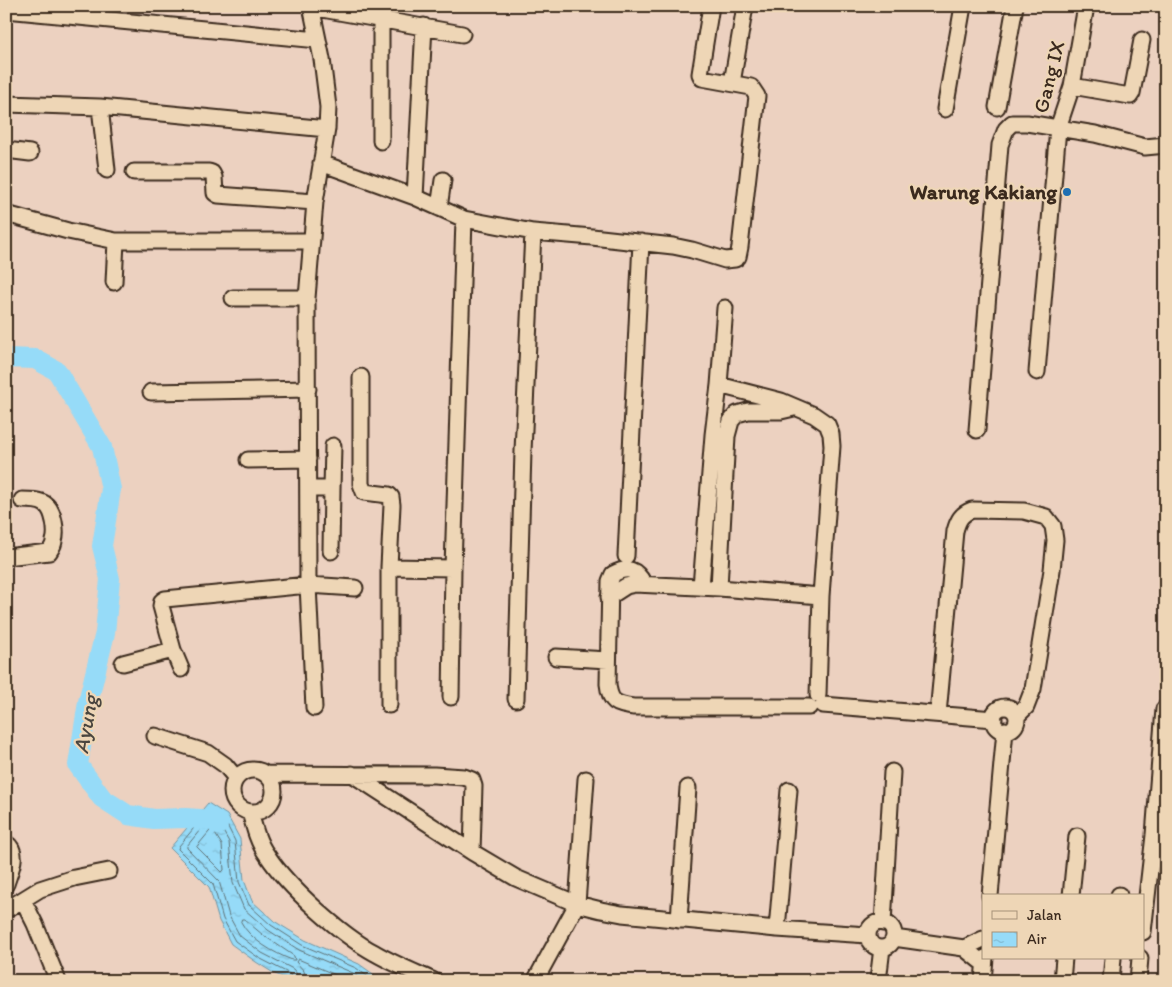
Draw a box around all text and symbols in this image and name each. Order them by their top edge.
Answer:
street label: Gang IX [1028,38,1070,115]
place label: Warung Kakiang [910,179,1058,205]
marker: Warung Kakiang [1061,186,1073,198]
water label: Ayung [67,690,104,756]
legend [982,894,1144,960]
text: Jalan [1027,906,1061,924]
text: Air [1027,930,1046,948]

